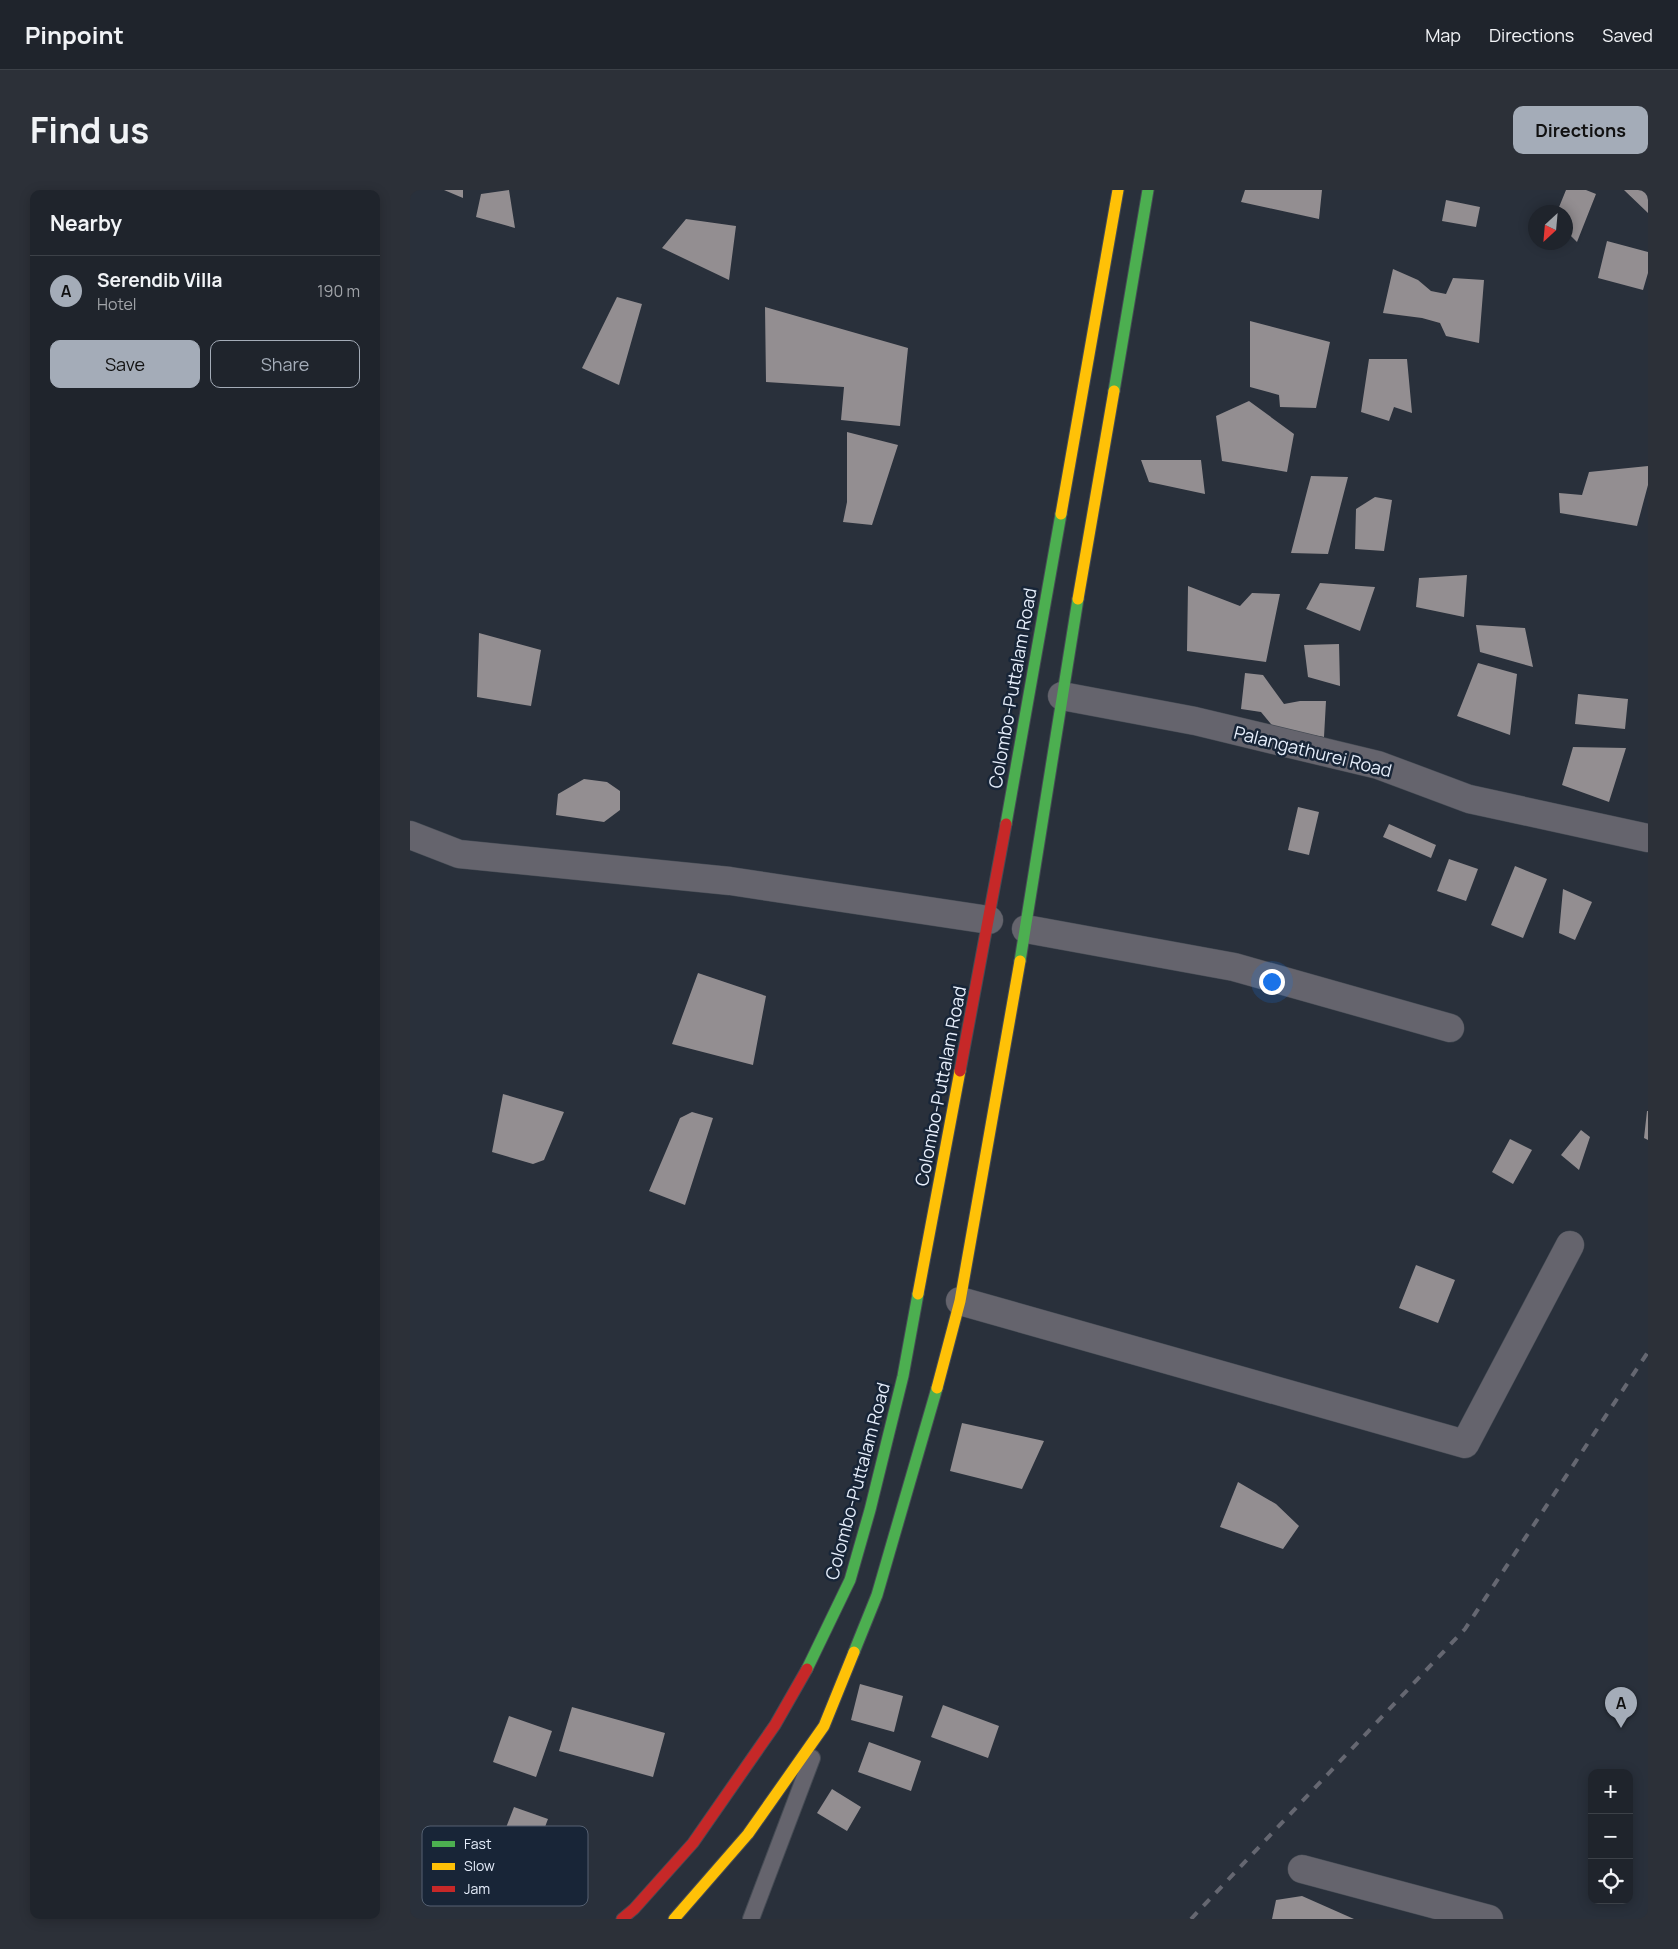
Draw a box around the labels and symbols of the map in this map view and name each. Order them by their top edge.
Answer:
north arrow [1528,205,1573,250]
street label: Colombo-Puttalam Road [983,586,1041,790]
street label: Palangathurei Road [1232,720,1394,782]
your location [1259,969,1285,995]
street label: Colombo-Puttalam Road [909,984,971,1188]
street label: Colombo-Puttalam Road [819,1380,895,1582]
pin: A [1605,1687,1637,1728]
legend [422,1826,588,1906]
text: Fast [464,1834,492,1853]
text: Slow [464,1856,495,1875]
text: Jam [464,1879,490,1898]

